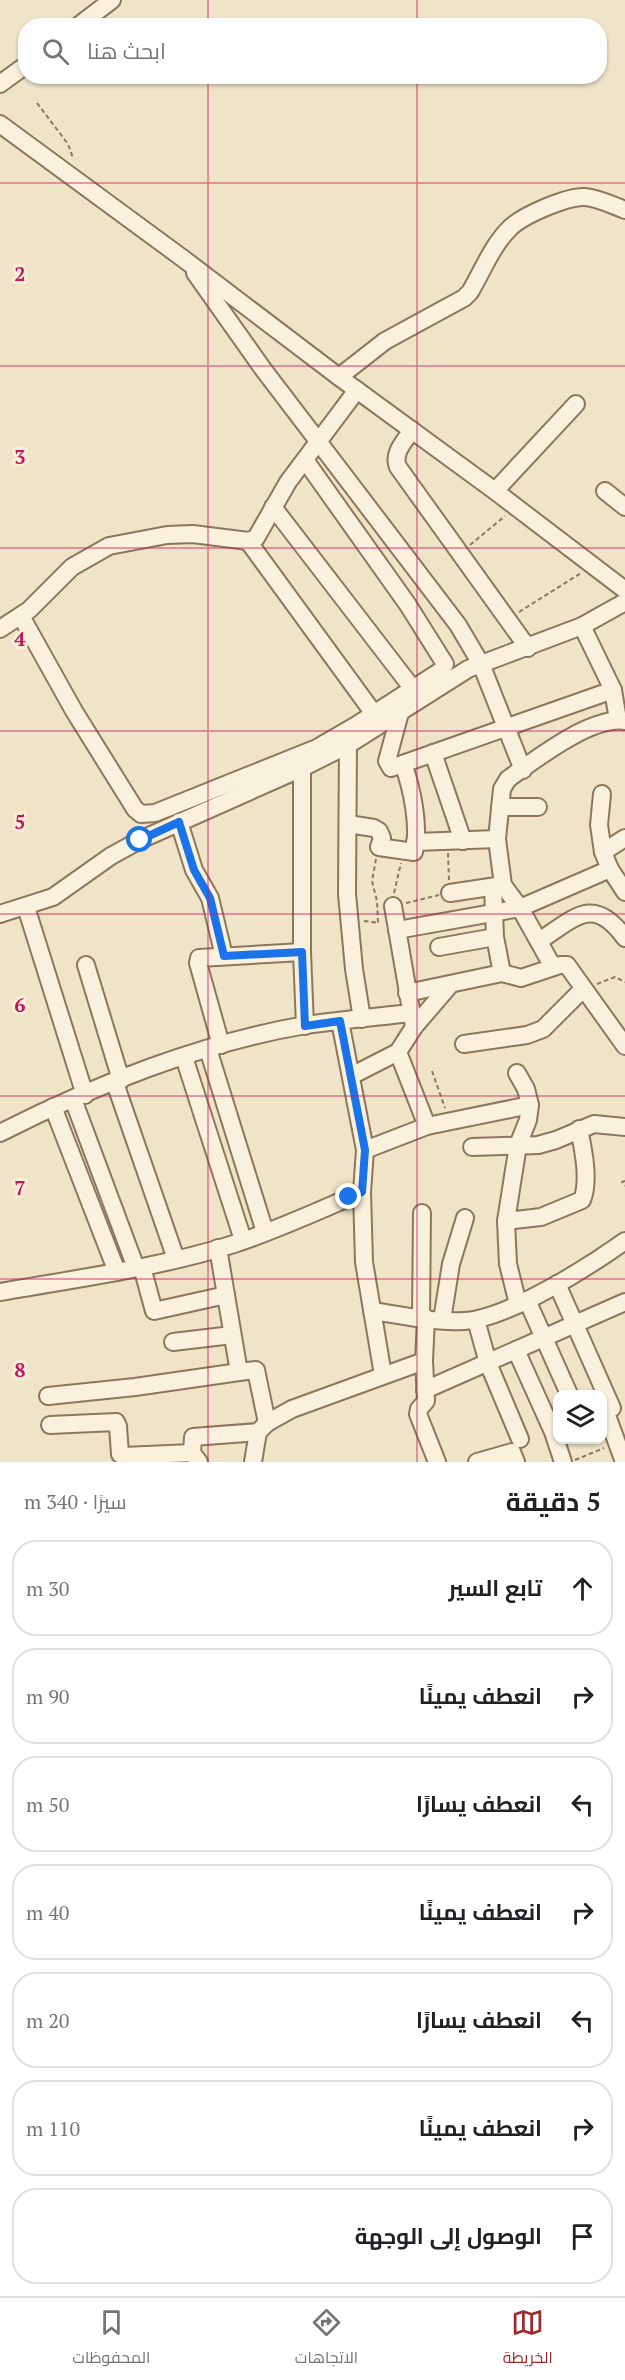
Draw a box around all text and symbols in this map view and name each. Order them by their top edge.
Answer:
search box [18,18,607,84]
icon: search [39,35,72,68]
text: ابحث هنا [87,36,166,65]
text: 2 [14,260,26,287]
text: 3 [14,443,26,470]
text: 4 [14,625,26,652]
text: 5 [14,808,26,835]
route start [126,826,152,852]
text: 6 [14,991,26,1018]
text: 7 [14,1174,26,1201]
route end [335,1183,361,1209]
text: 8 [14,1356,26,1383]
map controls [553,1390,607,1444]
button: layers [553,1390,607,1444]
text: 5 دقيقة [506,1484,601,1518]
text: سيرًا · 340 m [24,1488,126,1515]
icon: ahead [566,1572,599,1605]
text: تابع السير [449,1573,542,1602]
text: 30 m [26,1575,69,1602]
icon: right [566,1680,599,1713]
text: انعطف يمينًا [419,1681,542,1710]
text: 90 m [26,1683,69,1710]
icon: left [566,1788,599,1821]
text: انعطف يسارًا [416,1789,542,1818]
text: 50 m [26,1791,69,1818]
icon: right [566,1896,599,1929]
text: انعطف يمينًا [419,1897,542,1926]
text: 40 m [26,1899,69,1926]
icon: left [566,2004,599,2037]
text: انعطف يسارًا [416,2005,542,2034]
text: 20 m [26,2007,69,2034]
icon: right [566,2112,599,2145]
text: انعطف يمينًا [419,2113,542,2142]
text: 110 m [26,2115,80,2142]
icon: arrive [566,2220,599,2253]
text: الوصول إلى الوجهة [355,2221,542,2250]
tab: المحفوظات [72,2306,150,2372]
tab: الاتجاهات [295,2306,358,2372]
tab: الخريطة [503,2306,553,2372]

